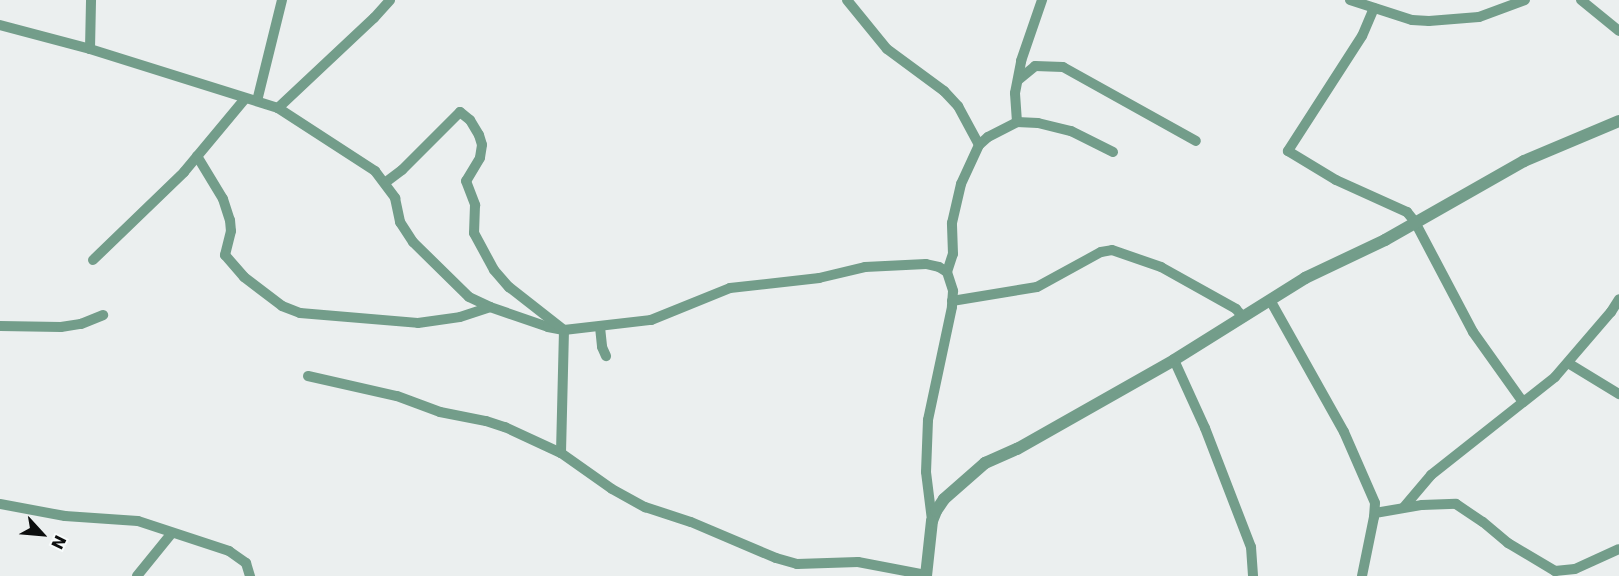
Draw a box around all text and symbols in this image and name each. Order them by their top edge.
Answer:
north arrow [12,504,72,564]
text: N [47,532,70,552]

